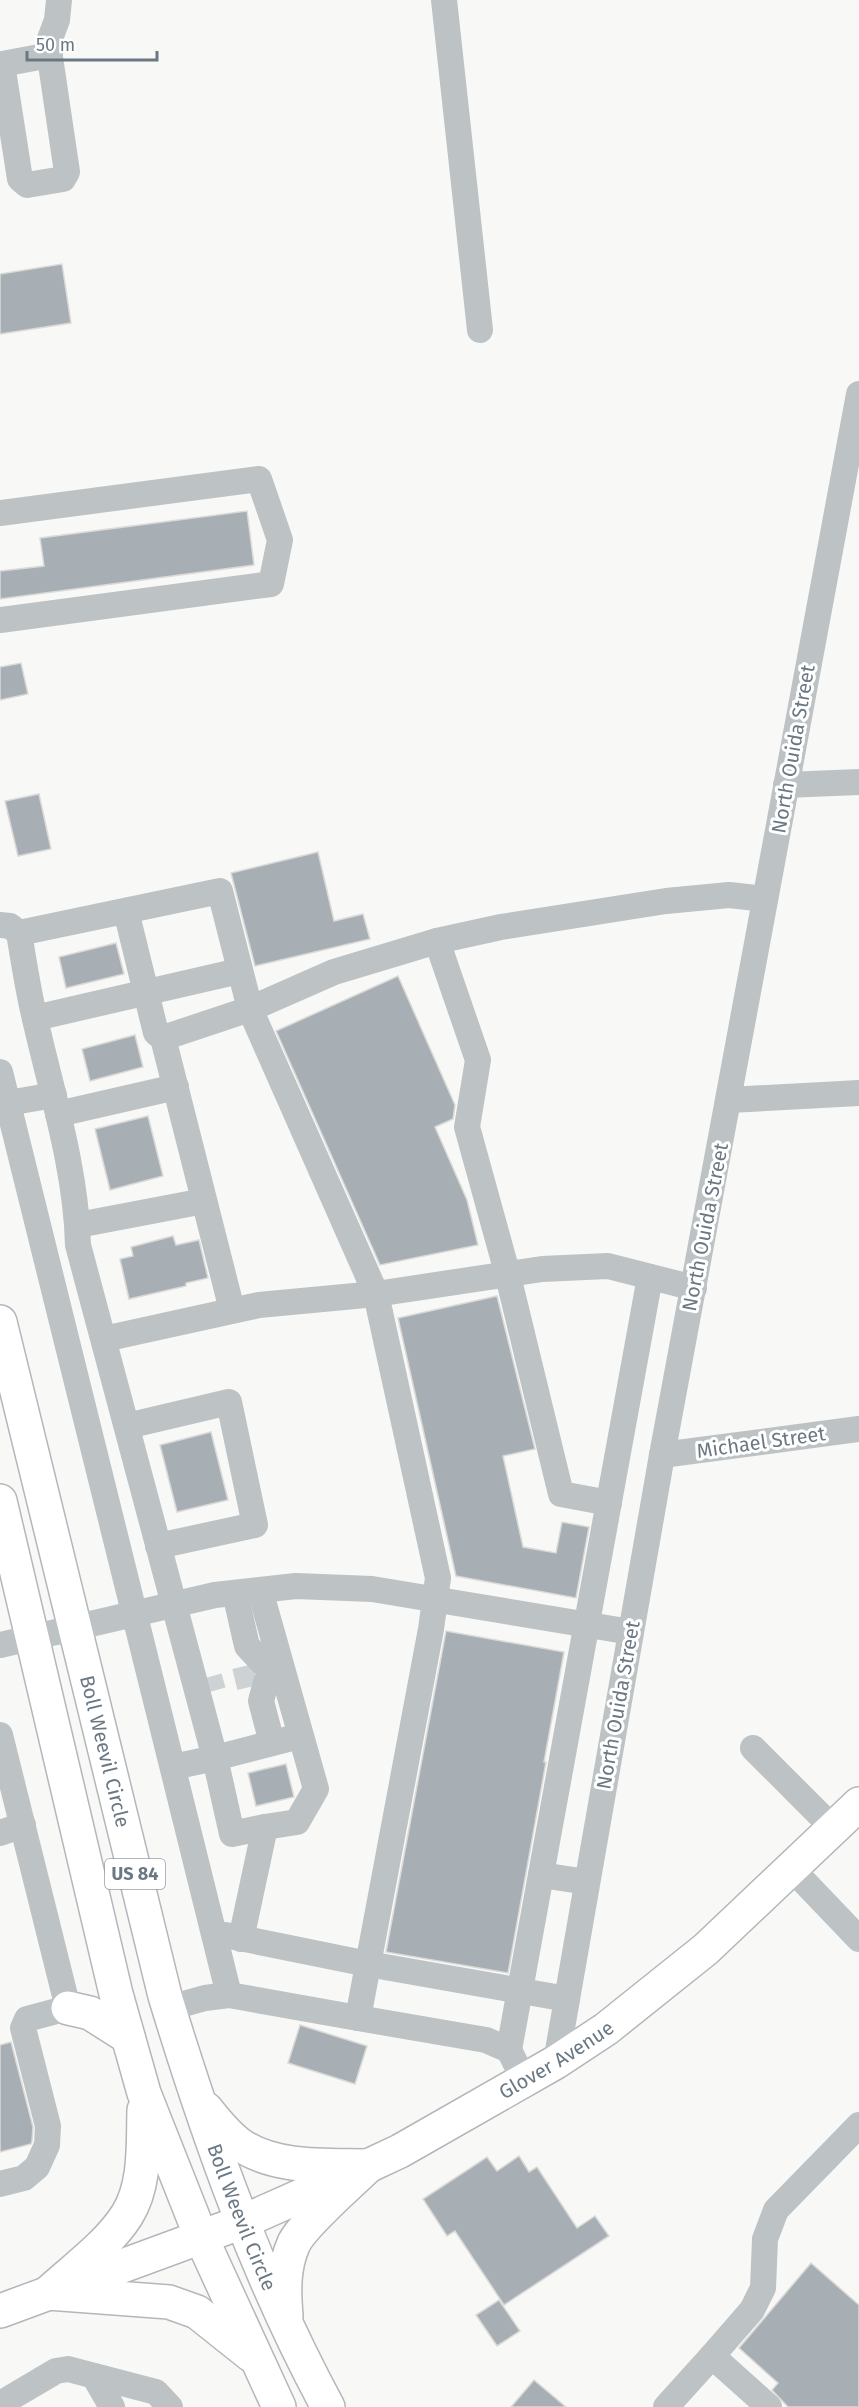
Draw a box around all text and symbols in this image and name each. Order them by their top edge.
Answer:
scale bar [27,24,158,62]
text: 50 m [36,34,75,56]
street label: North Ouida Street [766,662,820,835]
street label: North Ouida Street [677,1140,733,1313]
street label: Michael Street [695,1421,828,1463]
street label: North Ouida Street [591,1618,645,1791]
street label: Boll Weevil Circle [75,1673,135,1830]
road number: US 84 [105,1859,165,1889]
street label: Glover Avenue [495,2016,619,2104]
street label: Boll Weevil Circle [202,2140,282,2294]

